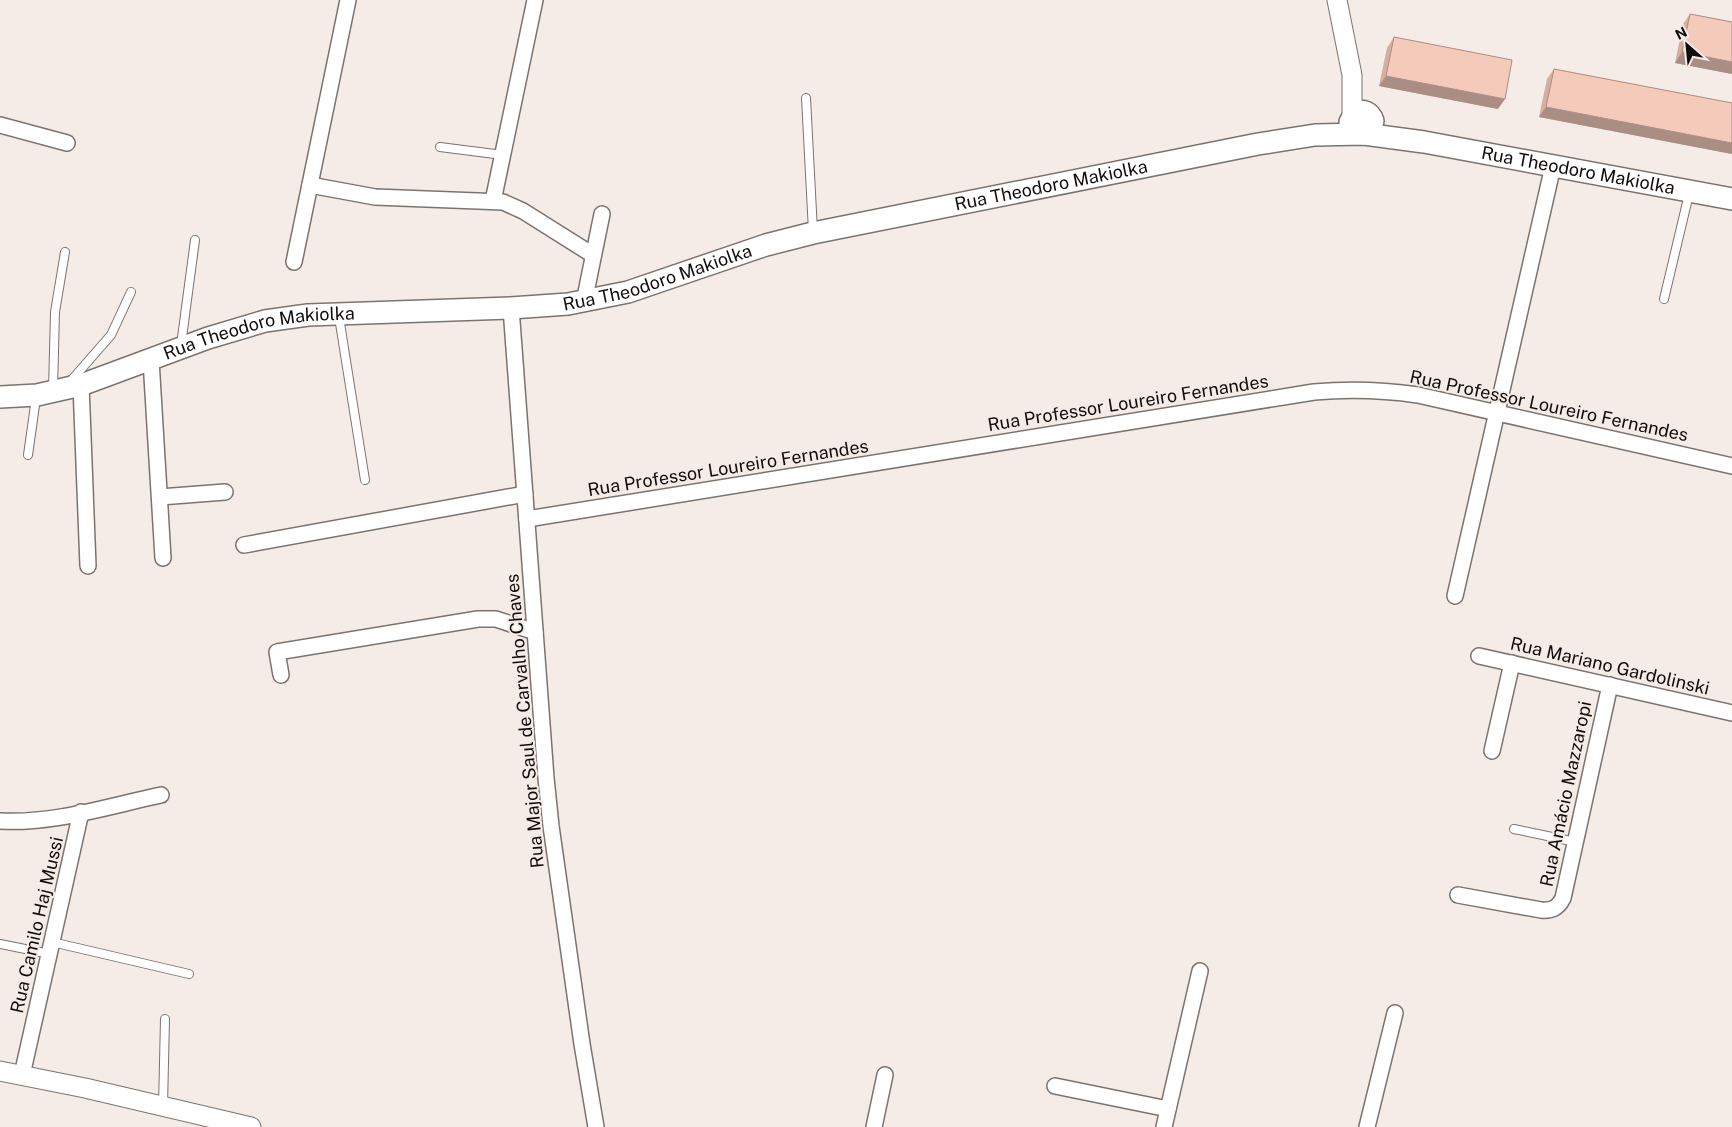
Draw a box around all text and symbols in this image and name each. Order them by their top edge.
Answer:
north arrow [1662,20,1712,70]
text: N [1673,24,1690,43]
street label: Rua Theodoro Makiolka [1480,142,1677,198]
street label: Rua Theodoro Makiolka [953,155,1149,214]
street label: Rua Theodoro Makiolka [561,240,755,315]
street label: Rua Theodoro Makiolka [160,302,355,364]
street label: Rua Professor Loureiro Fernandes [1408,366,1690,445]
street label: Rua Professor Loureiro Fernandes [986,370,1270,435]
street label: Rua Professor Loureiro Fernandes [586,435,870,500]
street label: Rua Major Saul de Carvalho Chaves [501,573,548,869]
street label: Rua Mariano Gardolinski [1508,632,1712,699]
street label: Rua Amácio Mazzaropi [1536,699,1595,889]
street label: Rua Camilo Haj Mussi [6,835,67,1015]

